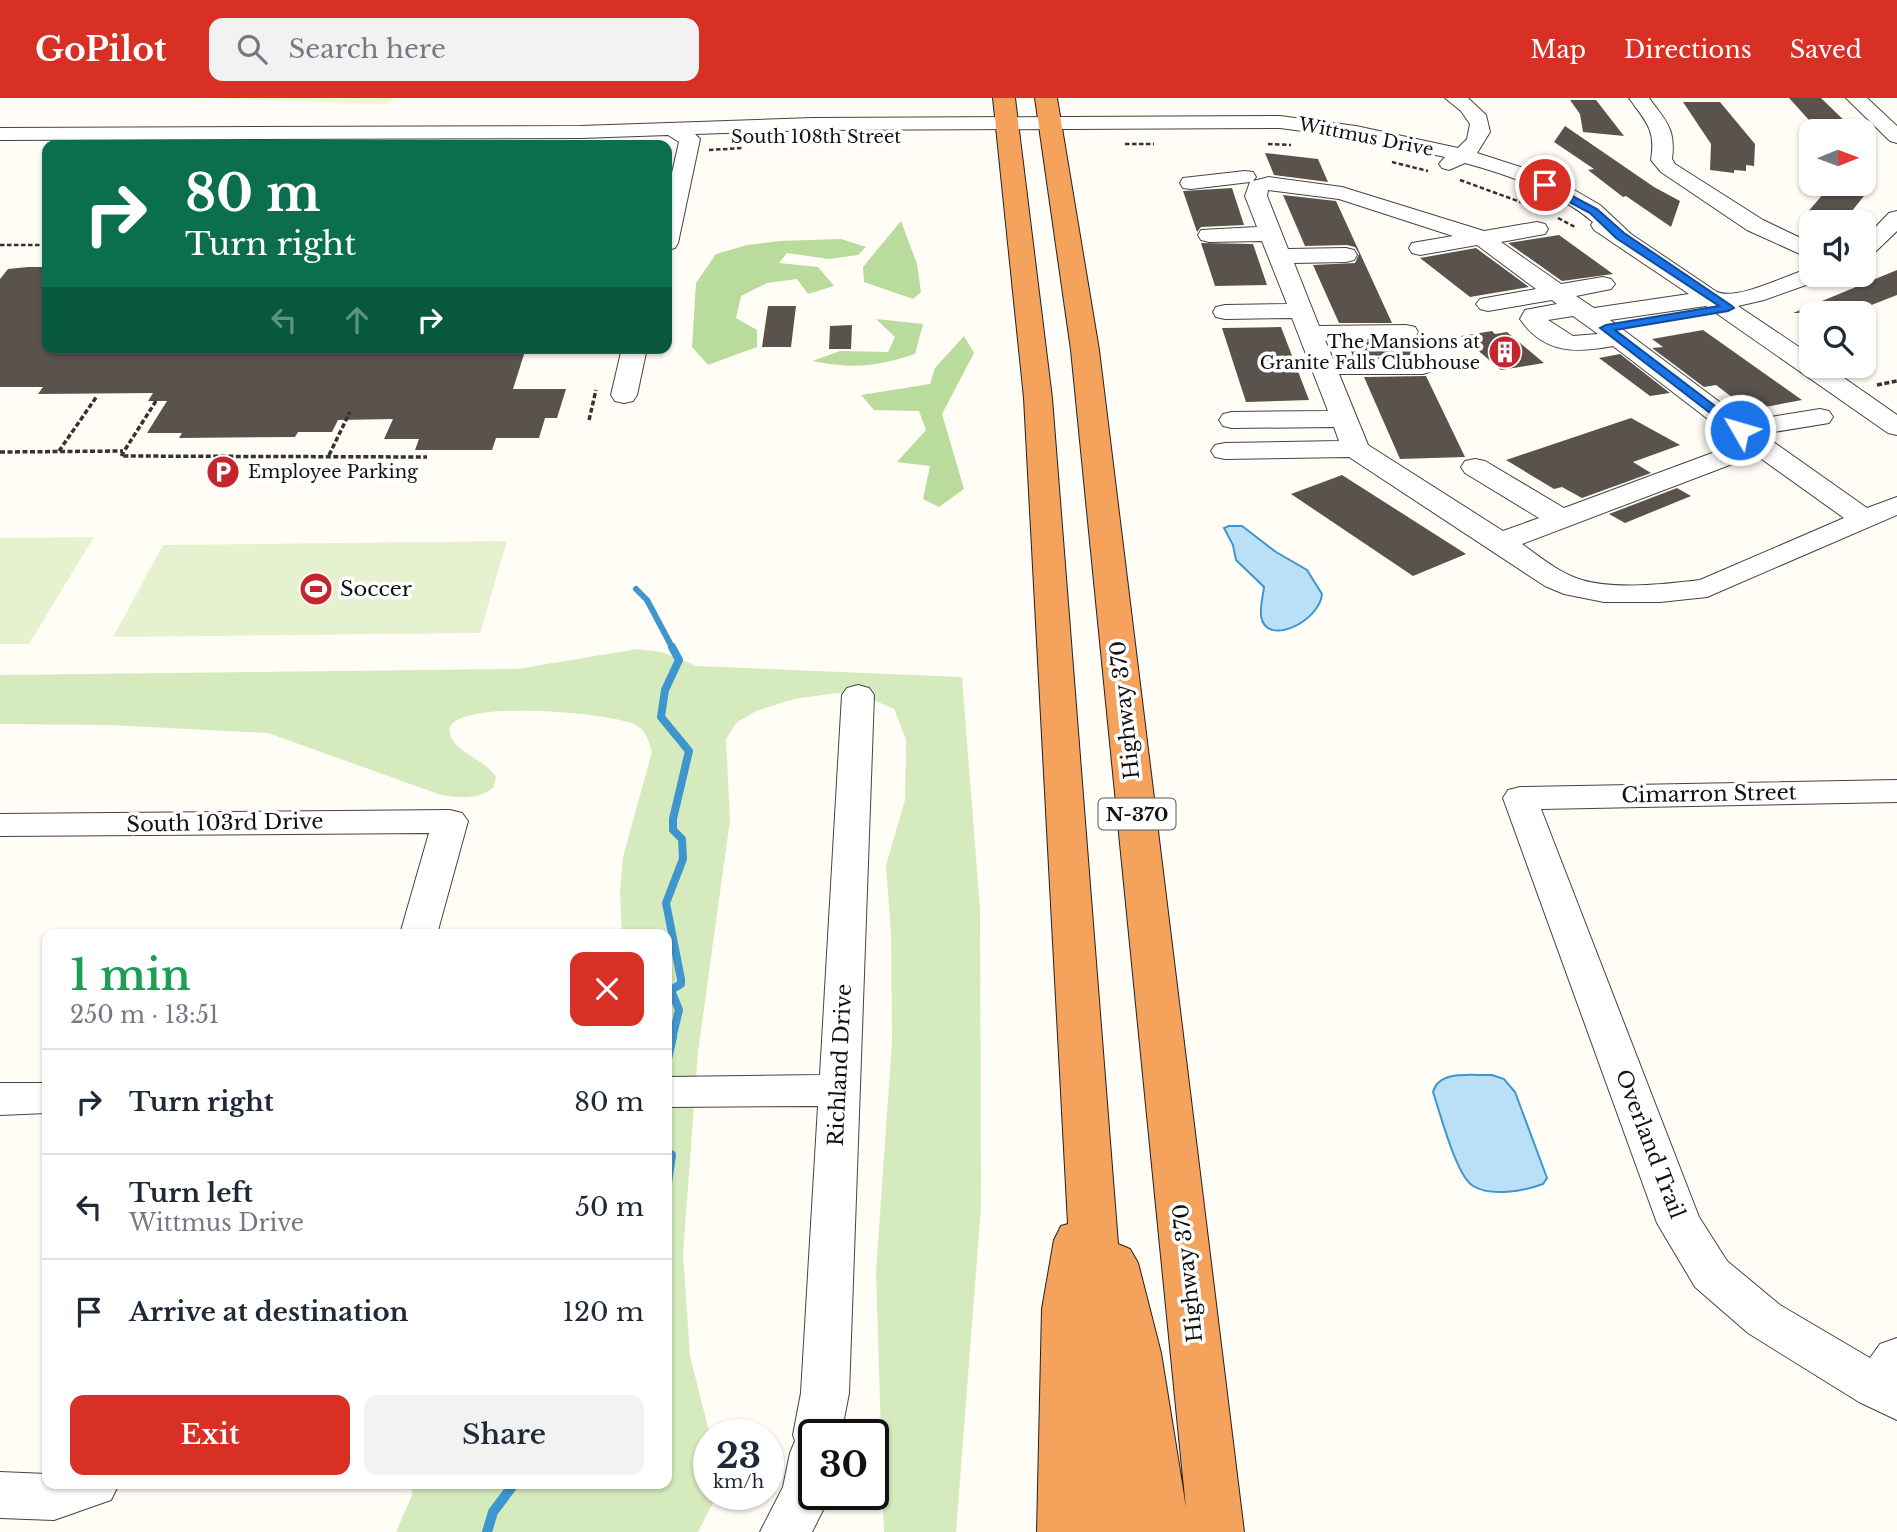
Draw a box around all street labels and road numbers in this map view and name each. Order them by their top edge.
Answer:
street label: Wittmus Drive [1296,113,1435,161]
street label: South 108th Street [731,126,901,148]
street label: Highway 370 [1105,639,1145,781]
street label: Cimarron Street [1621,779,1797,809]
road number: N-370 [1098,799,1176,830]
street label: South 103rd Drive [126,808,324,838]
street label: Richland Drive [823,983,857,1147]
street label: Overland Trail [1610,1066,1690,1222]
street label: Highway 370 [1168,1202,1208,1344]

